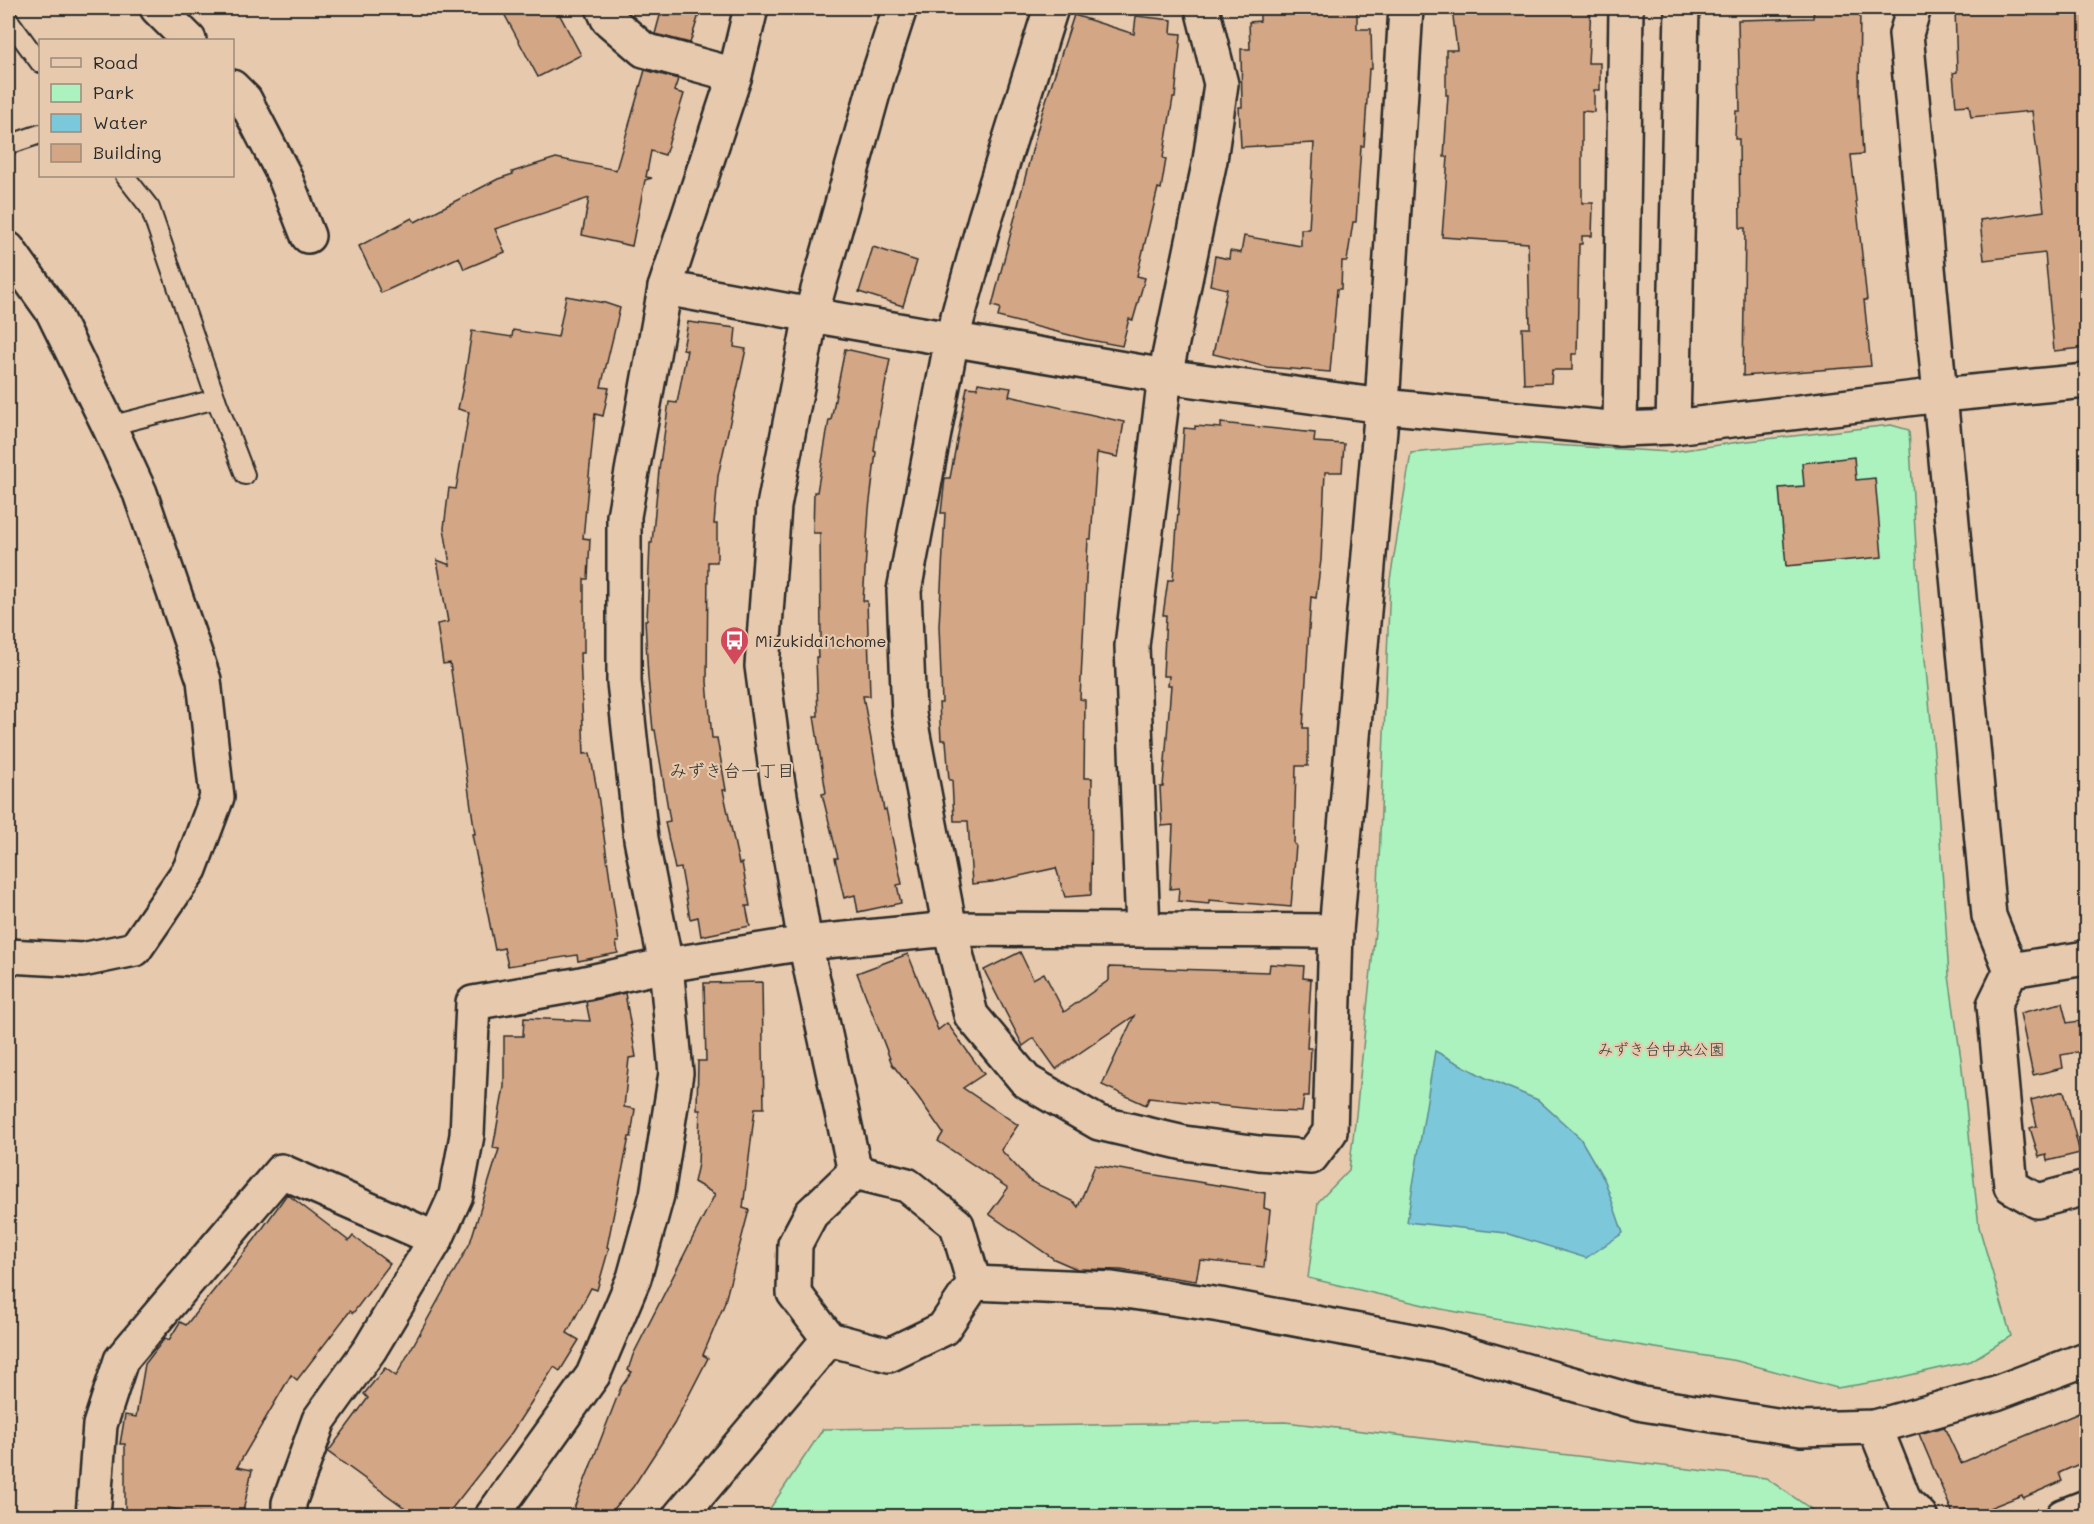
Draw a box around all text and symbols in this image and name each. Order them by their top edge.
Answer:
legend [39,39,234,177]
text: Road [93,50,138,74]
text: Park [93,80,134,104]
text: Water [93,110,148,134]
text: Building [93,140,161,164]
bus stop icon: Mizukidai1chome [718,624,750,666]
place label: Mizukidai1chome [755,630,886,651]
district label: みずき台一丁目 [669,758,795,782]
park label: みずき台中央公園 [1597,1038,1725,1059]

